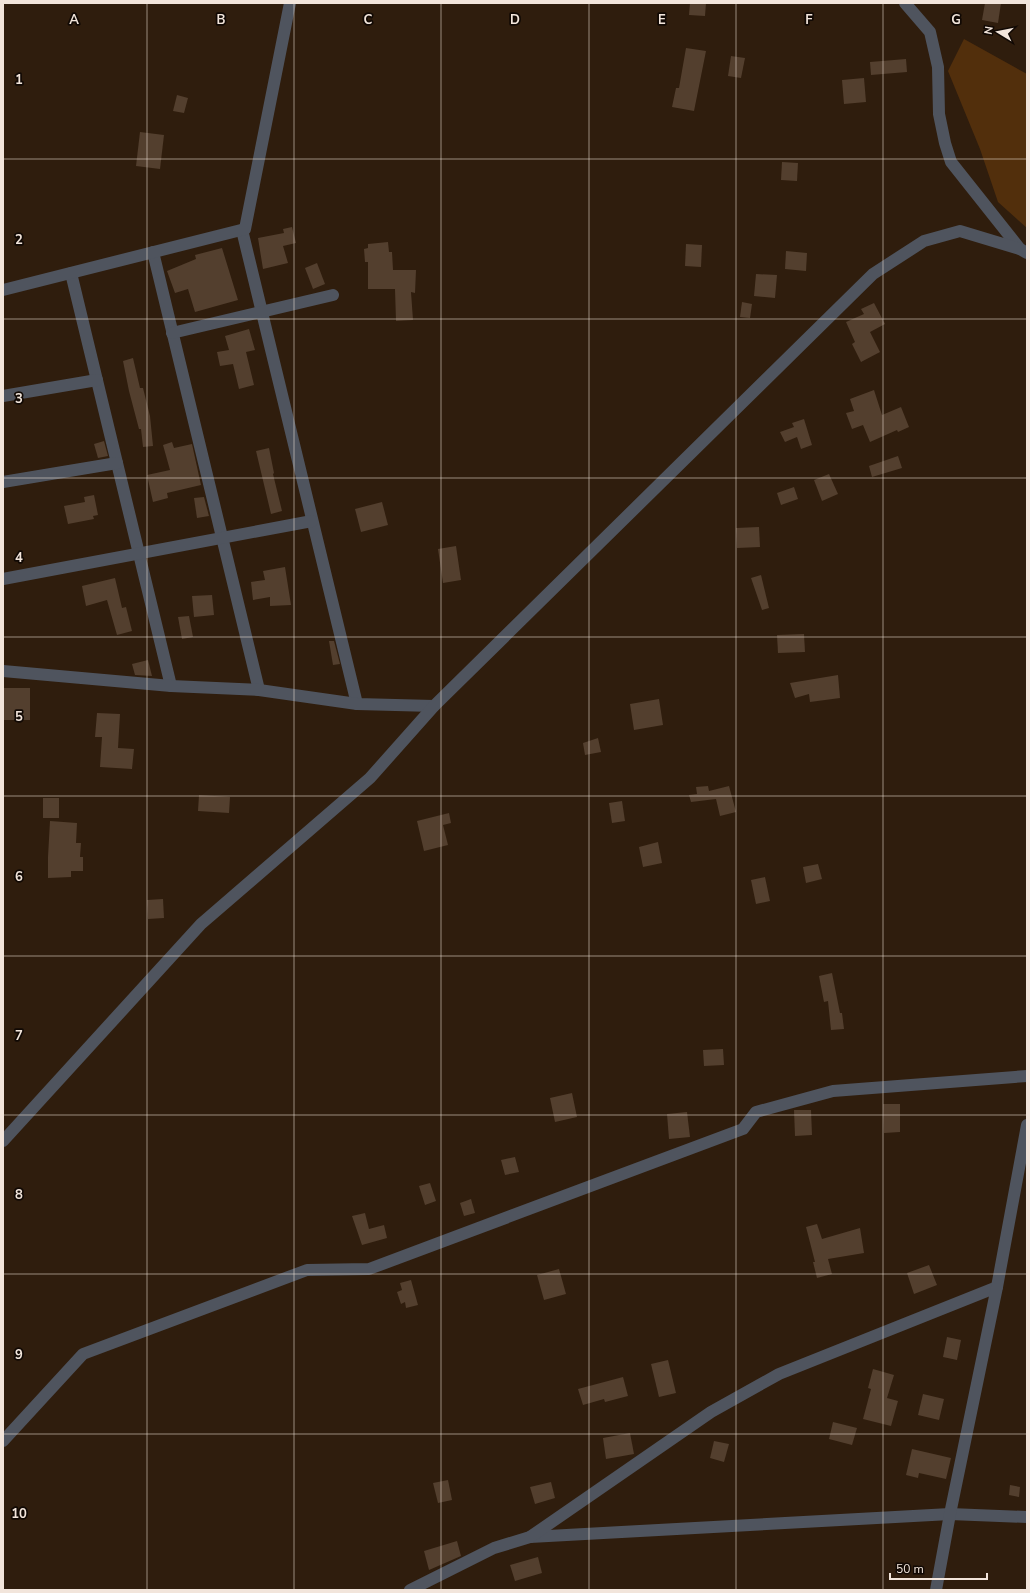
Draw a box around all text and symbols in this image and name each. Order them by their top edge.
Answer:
text: A [69,11,79,29]
text: B [217,11,226,29]
text: C [364,11,373,29]
text: D [510,11,520,29]
text: E [658,11,666,29]
text: F [805,11,813,29]
text: G [951,11,961,29]
north arrow [978,12,1018,52]
text: N [981,25,997,36]
text: 1 [15,71,23,89]
text: 2 [15,231,23,249]
text: 3 [15,390,23,408]
text: 4 [15,549,23,567]
text: 5 [15,708,23,726]
text: 6 [15,868,23,886]
text: 7 [15,1027,23,1045]
text: 8 [15,1186,23,1204]
text: 9 [15,1346,23,1364]
text: 10 [11,1505,27,1523]
scale bar [890,1555,987,1581]
text: 50 m [896,1561,924,1577]

